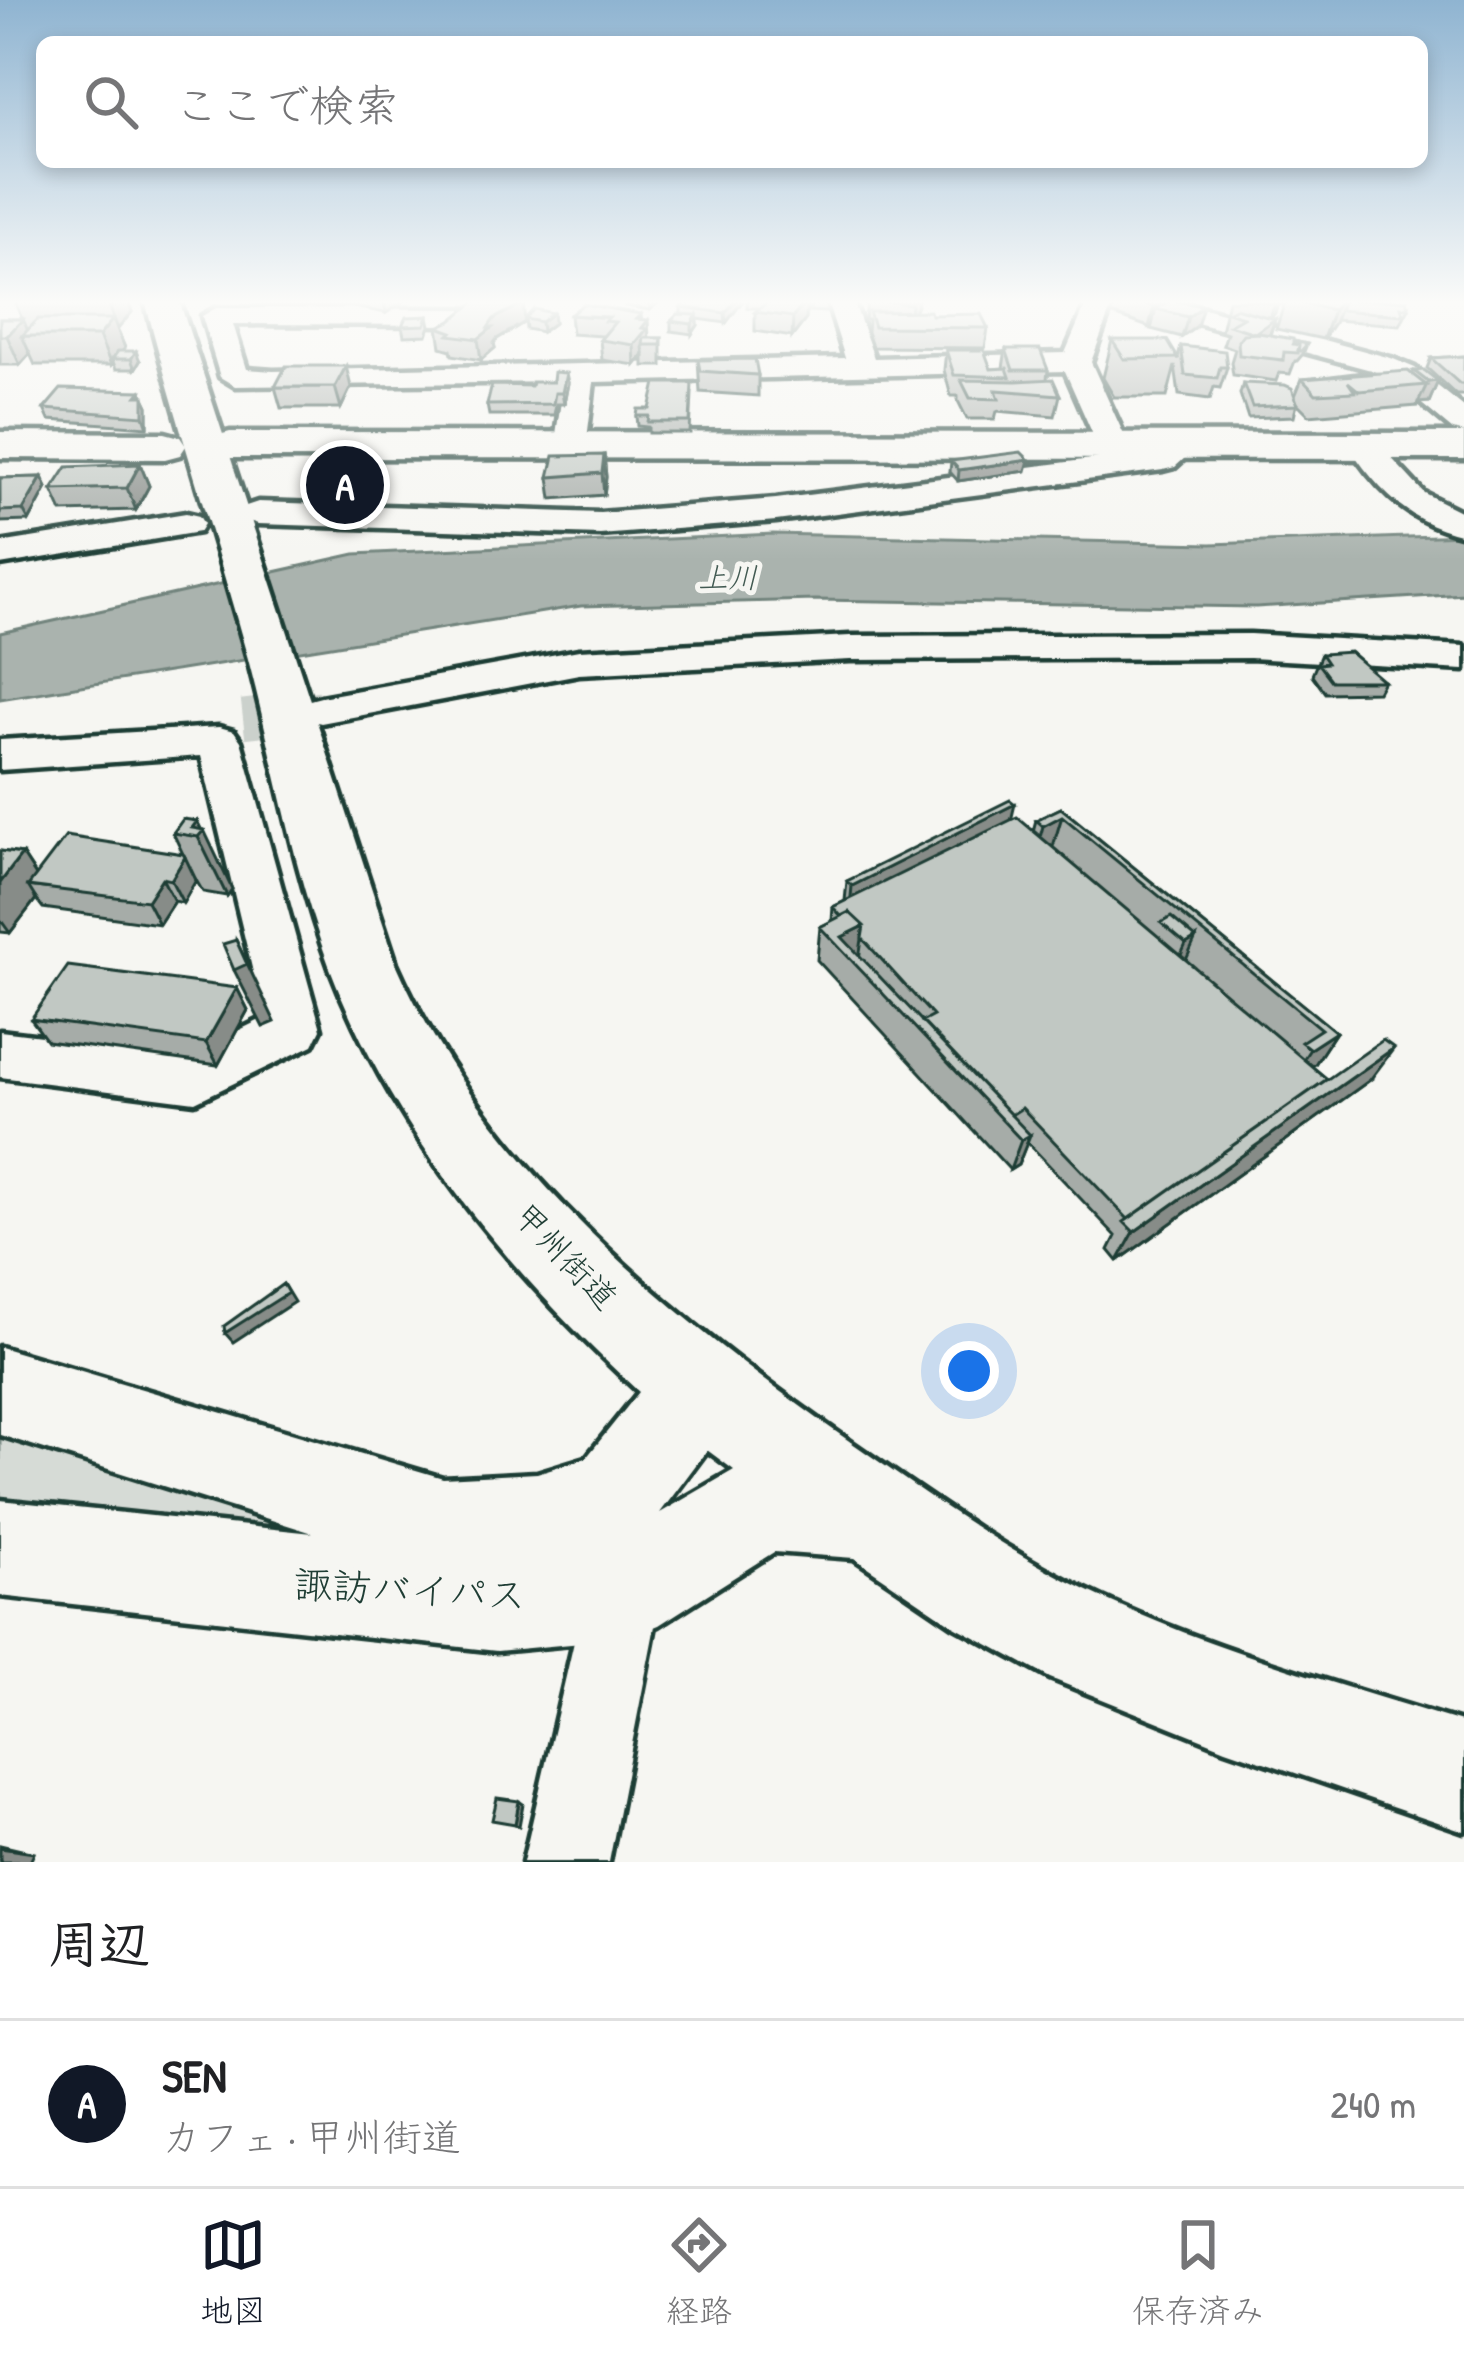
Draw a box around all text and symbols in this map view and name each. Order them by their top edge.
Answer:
search box [36,36,1428,168]
icon: search [78,69,144,135]
text: ここで検索 [174,74,399,135]
pin: A [306,440,384,530]
water label: 上川 [698,557,758,597]
street label: 甲州街道 [504,1193,628,1319]
your location [939,1341,999,1401]
street label: 諏訪バイパス [292,1556,528,1621]
text: 周辺 [48,1909,150,1978]
text: SEN [162,2045,227,2106]
text: A [77,2077,97,2130]
text: 240 m [1330,2077,1416,2130]
text: カフェ · 甲州街道 [162,2110,461,2163]
tab: 地図 [200,2212,266,2332]
tab: 経路 [666,2212,732,2332]
tab: 保存済み [1132,2212,1264,2332]

